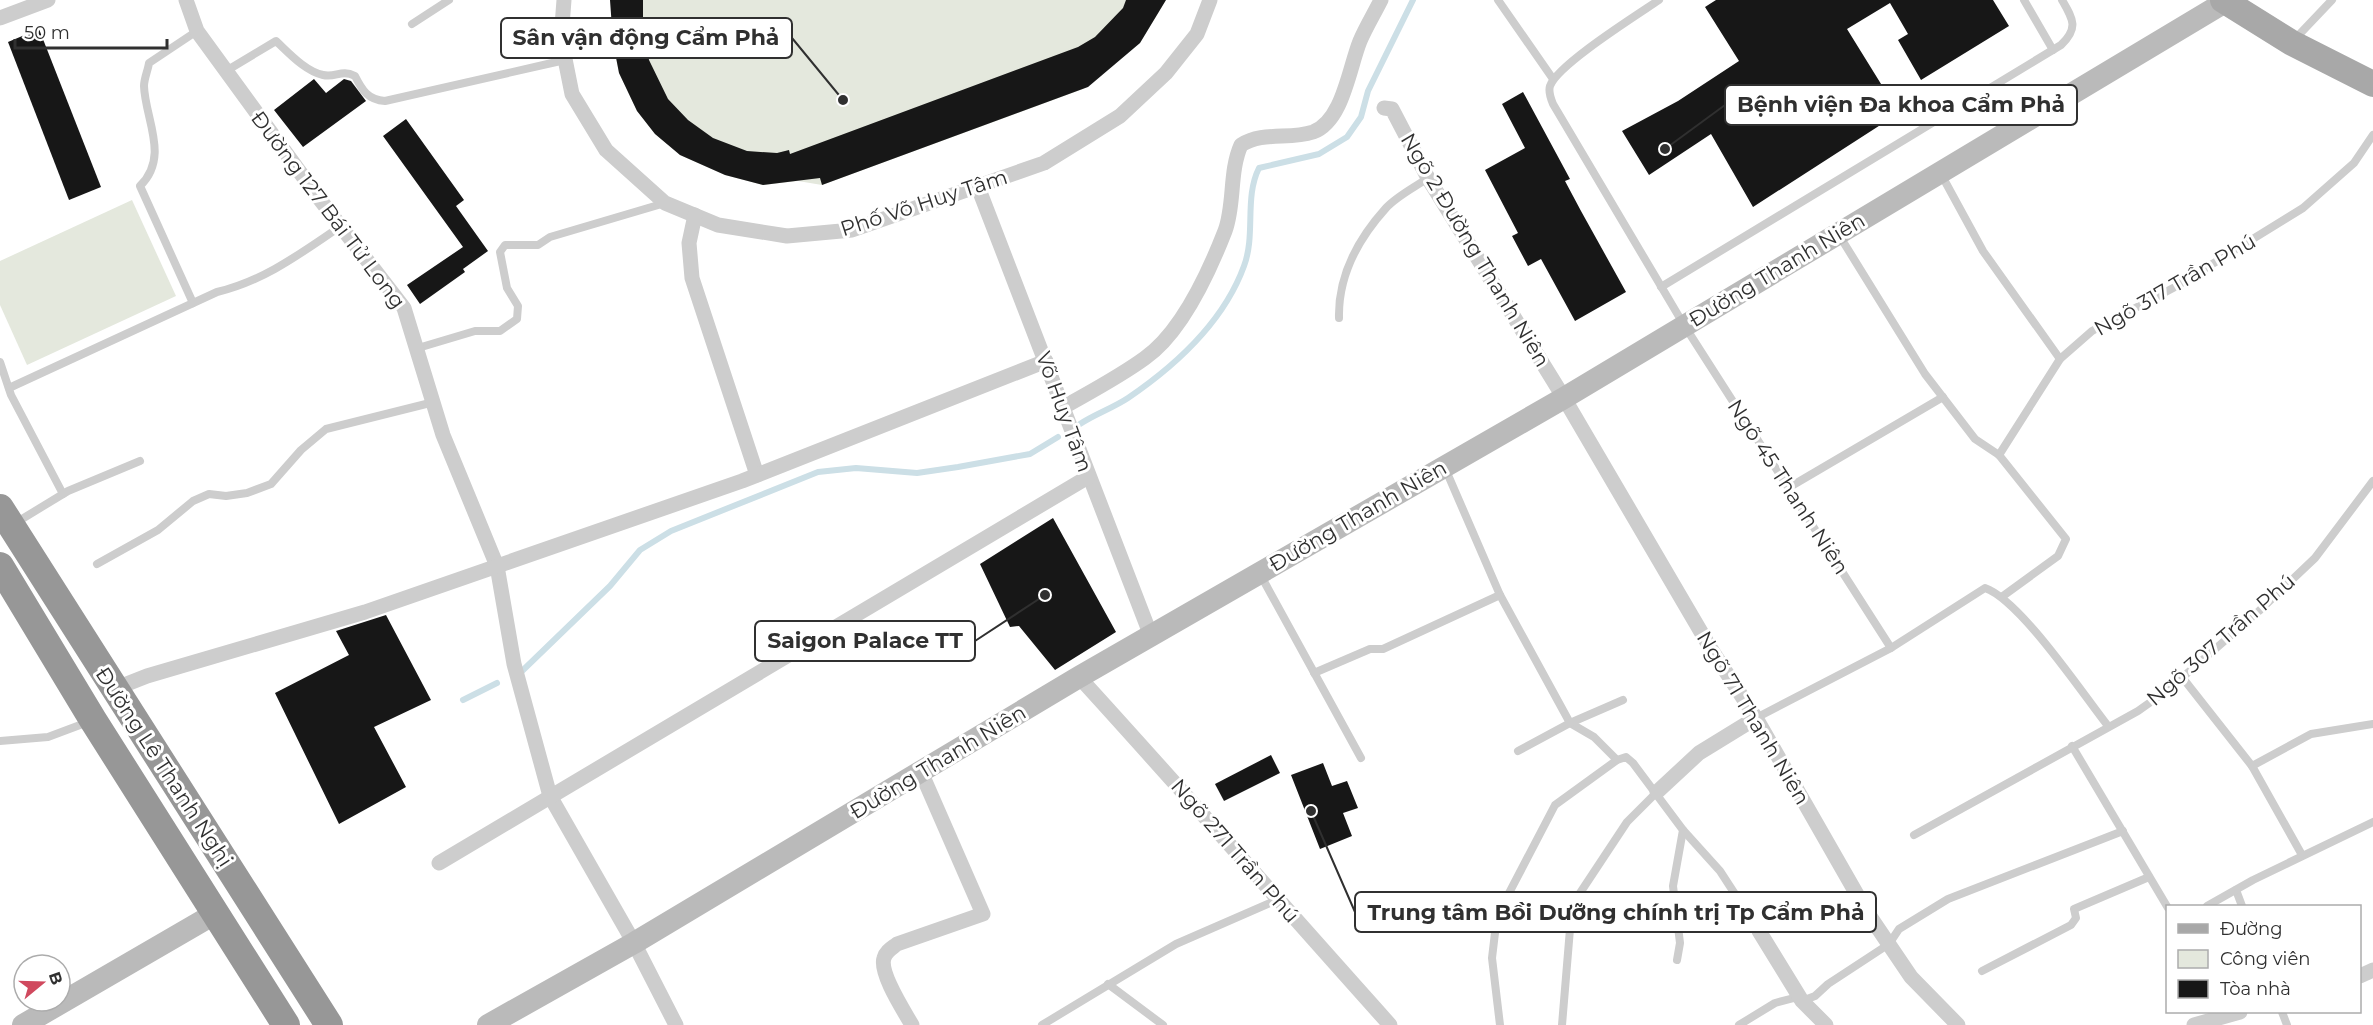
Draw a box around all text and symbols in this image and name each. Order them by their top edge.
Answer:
scale bar [15,12,166,50]
callout: Sân vận động Cẩm Phả [501,18,792,58]
text: 50 m [24,22,70,44]
text: Sân vận động Cẩm Phả [513,24,779,51]
callout: Bệnh viện Đa khoa Cẩm Phả [1725,85,2077,125]
text: Bệnh viện Đa khoa Cẩm Phả [1737,91,2065,118]
street label: Đường 127 Bái Tử Long [246,106,411,313]
street label: Ngõ 2 Đường Thanh Niên [1396,128,1555,371]
street label: Phố Võ Huy Tâm [837,164,1011,241]
street label: Đường Thanh Niên [1684,207,1869,332]
street label: Ngõ 317 Trần Phú [2090,228,2260,341]
street label: Võ Huy Tâm [1031,348,1098,475]
street label: Ngõ 45 Thanh Niên [1723,395,1854,579]
street label: Đường Thanh Niên [1265,455,1451,577]
street label: Ngõ 307 Trần Phú [2141,568,2300,711]
callout: Saigon Palace TT [755,621,975,661]
street label: Ngõ 71 Thanh Niên [1692,626,1815,809]
text: Saigon Palace TT [767,627,963,654]
street label: Đường Lê Thanh Nghị [91,662,238,871]
street label: Đường Thanh Niên [845,699,1030,824]
street label: Ngõ 271 Trần Phú [1166,774,1305,928]
callout: Trung tâm Bồi Dưỡng chính trị Tp Cẩm Phả [1355,892,1876,932]
text: Trung tâm Bồi Dưỡng chính trị Tp Cẩm Phả [1367,899,1865,926]
legend [2166,905,2361,1013]
text: Đường [2220,918,2283,940]
text: Công viên [2220,948,2311,970]
north arrow [12,953,72,1013]
text: B [45,969,67,987]
text: Tòa nhà [2220,978,2291,1000]

